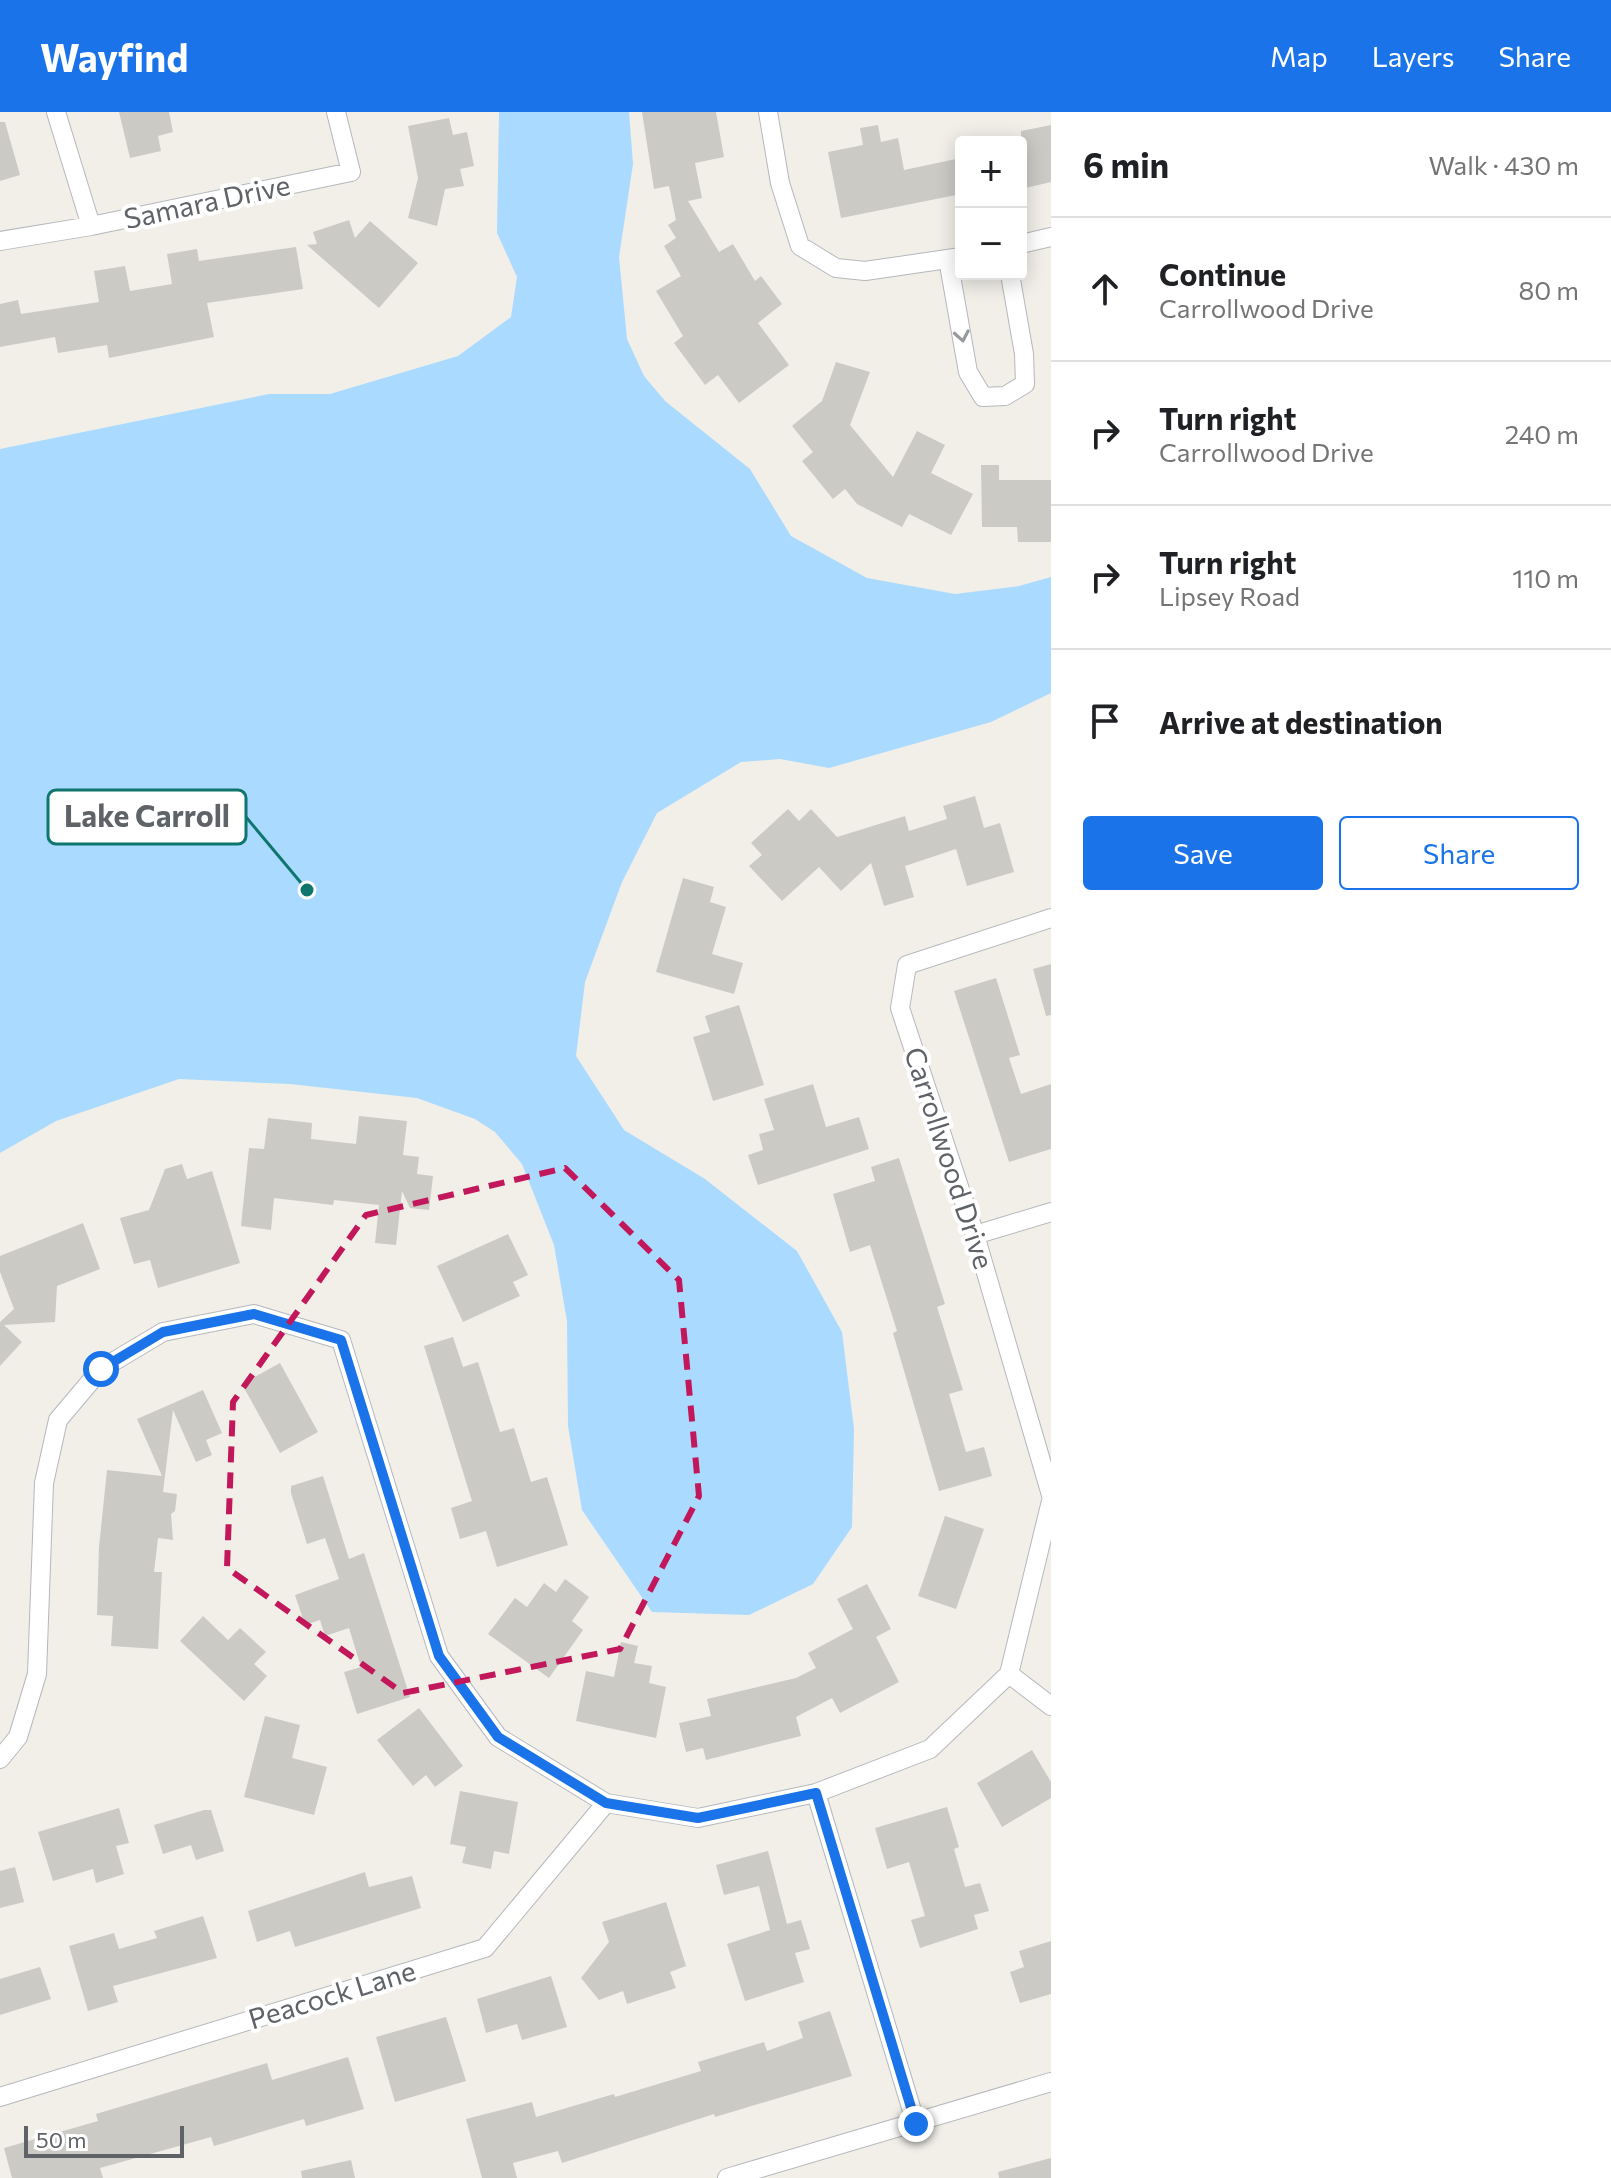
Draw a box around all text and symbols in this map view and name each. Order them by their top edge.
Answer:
text: Wayfind [40,33,188,80]
text: Map [1270,39,1328,73]
text: Layers [1372,39,1454,73]
text: Share [1498,39,1571,73]
map controls [955,136,1027,280]
button: + [955,136,1027,208]
text: 6 min [1083,143,1169,185]
text: Walk · 430 m [1428,149,1579,180]
street label: Samara Drive [121,167,293,235]
button: − [955,208,1027,280]
text: Continue [1159,255,1286,292]
icon: ahead [1083,267,1127,311]
text: 80 m [1519,274,1579,305]
text: Carrollwood Drive [1159,292,1374,323]
one-way arrow [952,329,969,343]
text: Turn right [1159,399,1296,436]
icon: right [1083,411,1127,455]
text: 240 m [1505,418,1579,449]
text: Carrollwood Drive [1159,436,1374,467]
text: Turn right [1159,543,1296,580]
icon: right [1083,555,1127,599]
text: 110 m [1512,562,1579,593]
text: Lipsey Road [1159,580,1300,611]
icon: arrive [1083,699,1127,743]
text: Arrive at destination [1159,703,1443,740]
callout: Lake Carroll [48,790,246,844]
text: Lake Carroll [64,796,230,833]
button: Save [1083,816,1323,890]
button: Share [1339,816,1579,890]
street label: Carrollwood Drive [898,1042,1002,1273]
route start [83,1351,119,1387]
street label: Peacock Lane [244,1953,419,2036]
route end [898,2106,934,2142]
scale bar [24,2122,184,2158]
text: 50 m [36,2126,86,2153]

